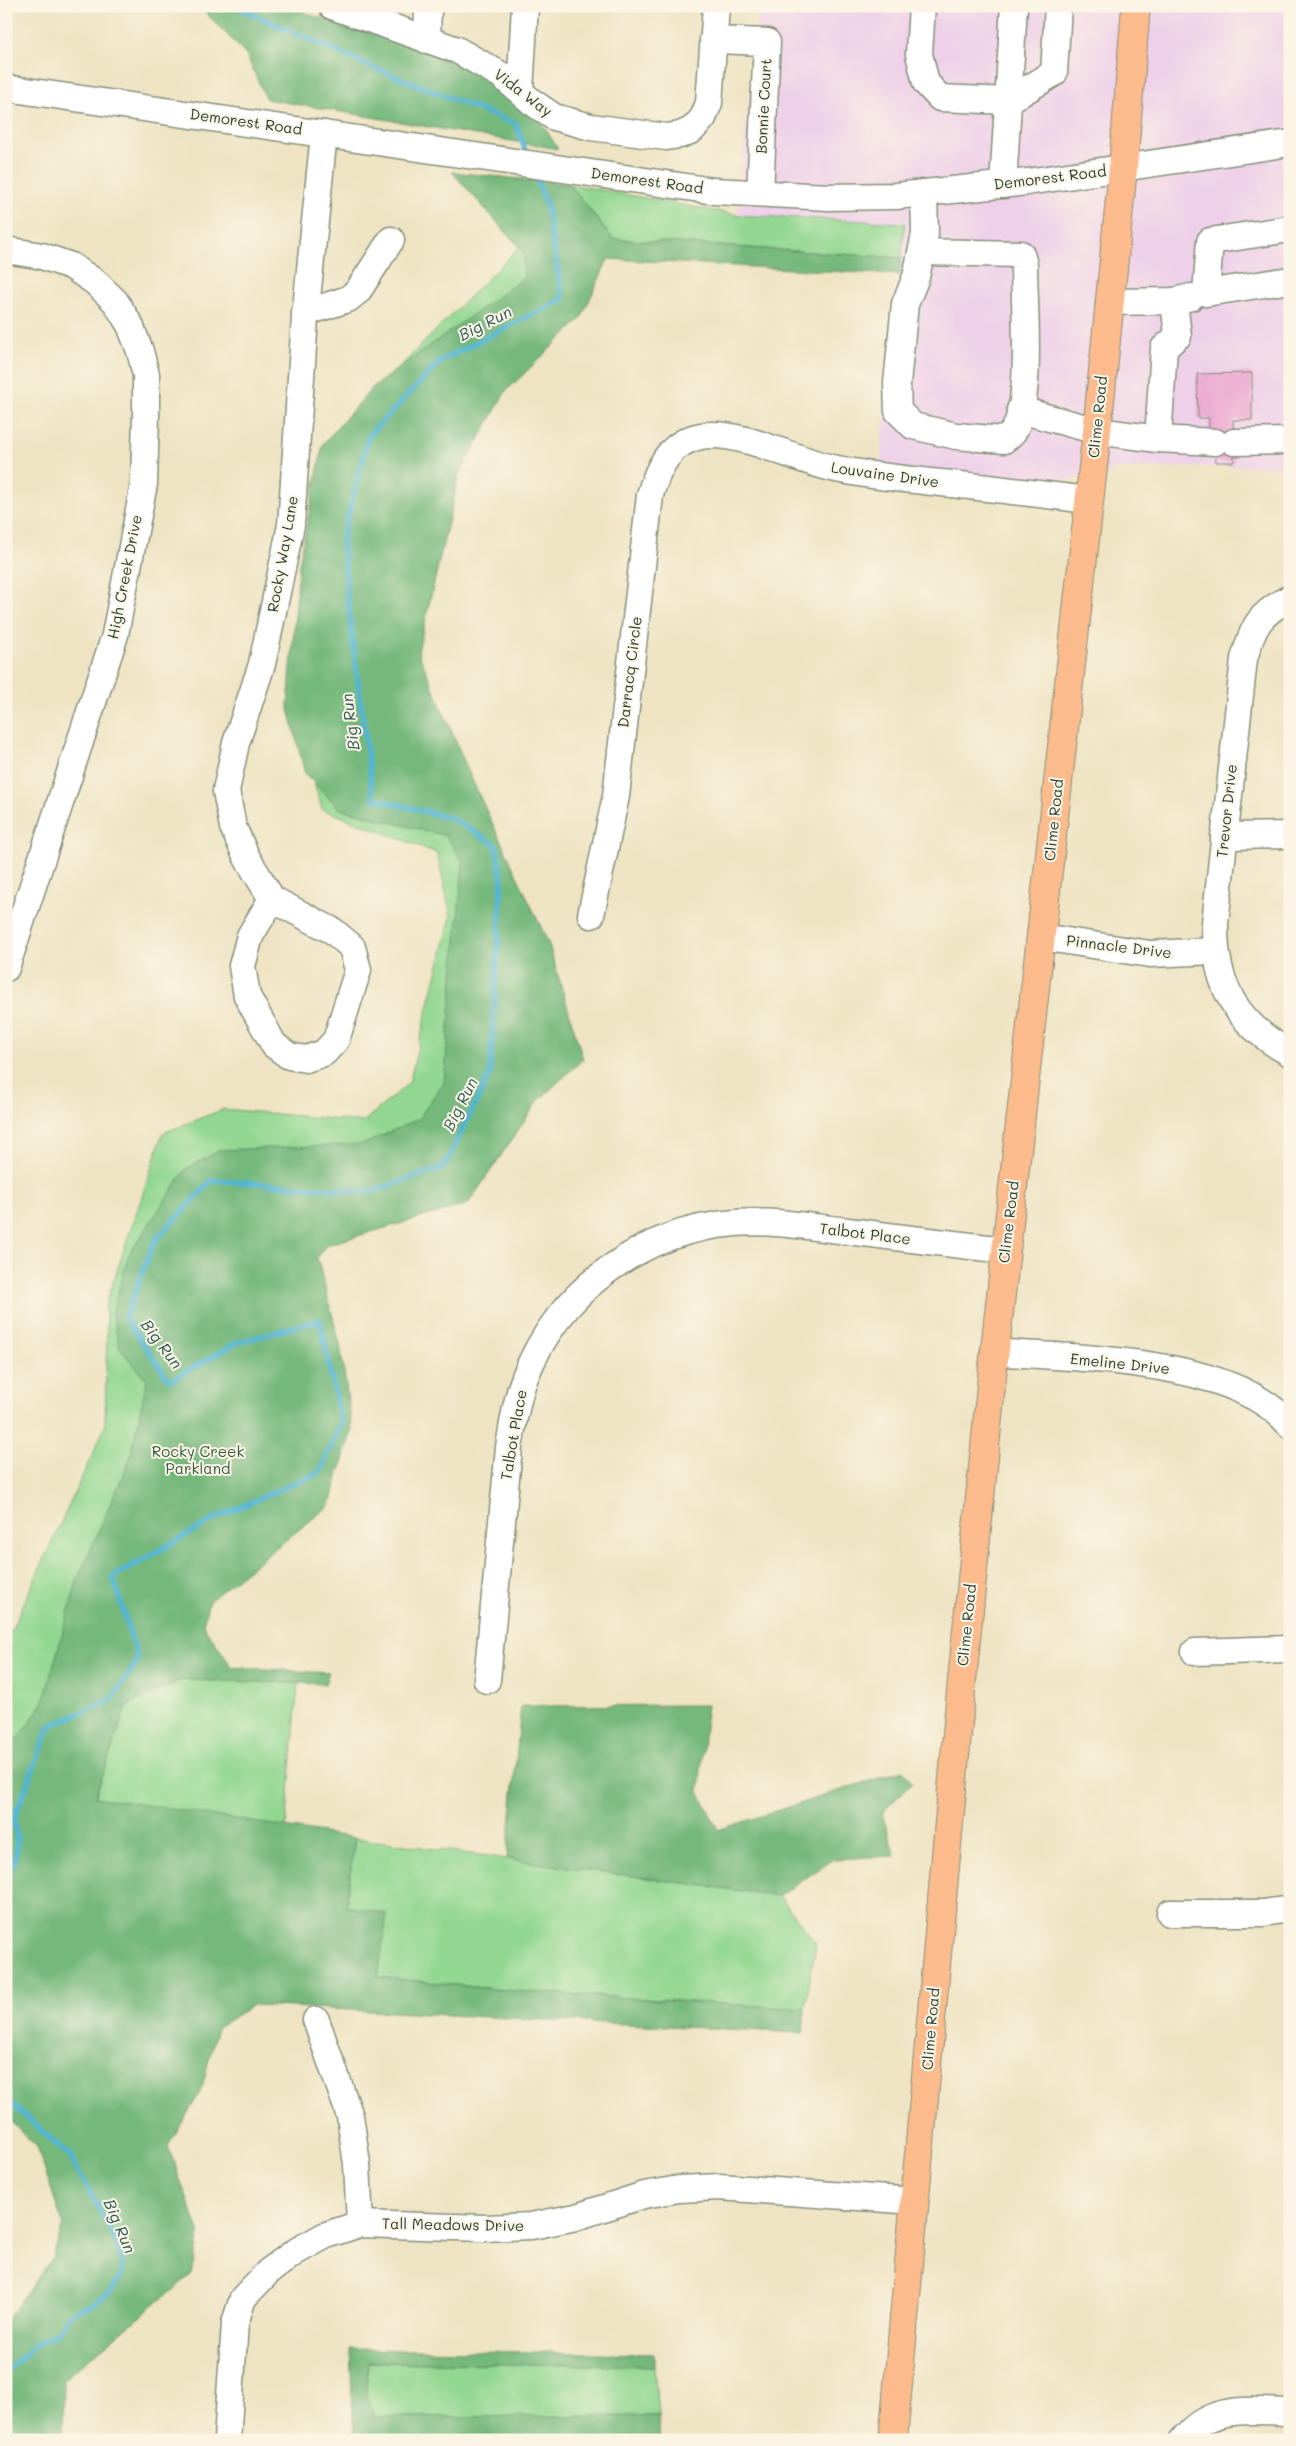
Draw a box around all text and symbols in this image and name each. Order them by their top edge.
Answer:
street label: Bonnie Court [751,58,775,154]
street label: Vida Way [490,64,557,121]
street label: Demorest Road [189,103,304,139]
street label: Demorest Road [992,160,1107,194]
street label: Demorest Road [590,162,705,198]
water label: Big Run [455,300,515,345]
street label: Clime Road [1083,375,1111,459]
street label: Louvaine Drive [830,457,940,491]
street label: Rocky Way Lane [262,494,302,614]
street label: High Creek Drive [102,513,146,641]
street label: Darracq Circle [612,615,646,729]
water label: Big Run [336,692,363,752]
street label: Trevor Drive [1211,763,1241,859]
street label: Clime Road [1039,778,1067,862]
street label: Pinnacle Drive [1065,930,1173,962]
water label: Big Run [437,1073,482,1134]
street label: Clime Road [993,1180,1023,1264]
street label: Talbot Place [818,1217,912,1249]
water label: Big Run [137,1315,188,1373]
street label: Emeline Drive [1069,1348,1171,1378]
street label: Talbot Place [495,1388,531,1482]
park label: Rocky Creek Parkland [152,1441,244,1478]
street label: Clime Road [952,1583,980,1667]
street label: Clime Road [916,1987,944,2071]
water label: Big Run [100,2195,141,2256]
street label: Tall Meadows Drive [382,2213,524,2235]

